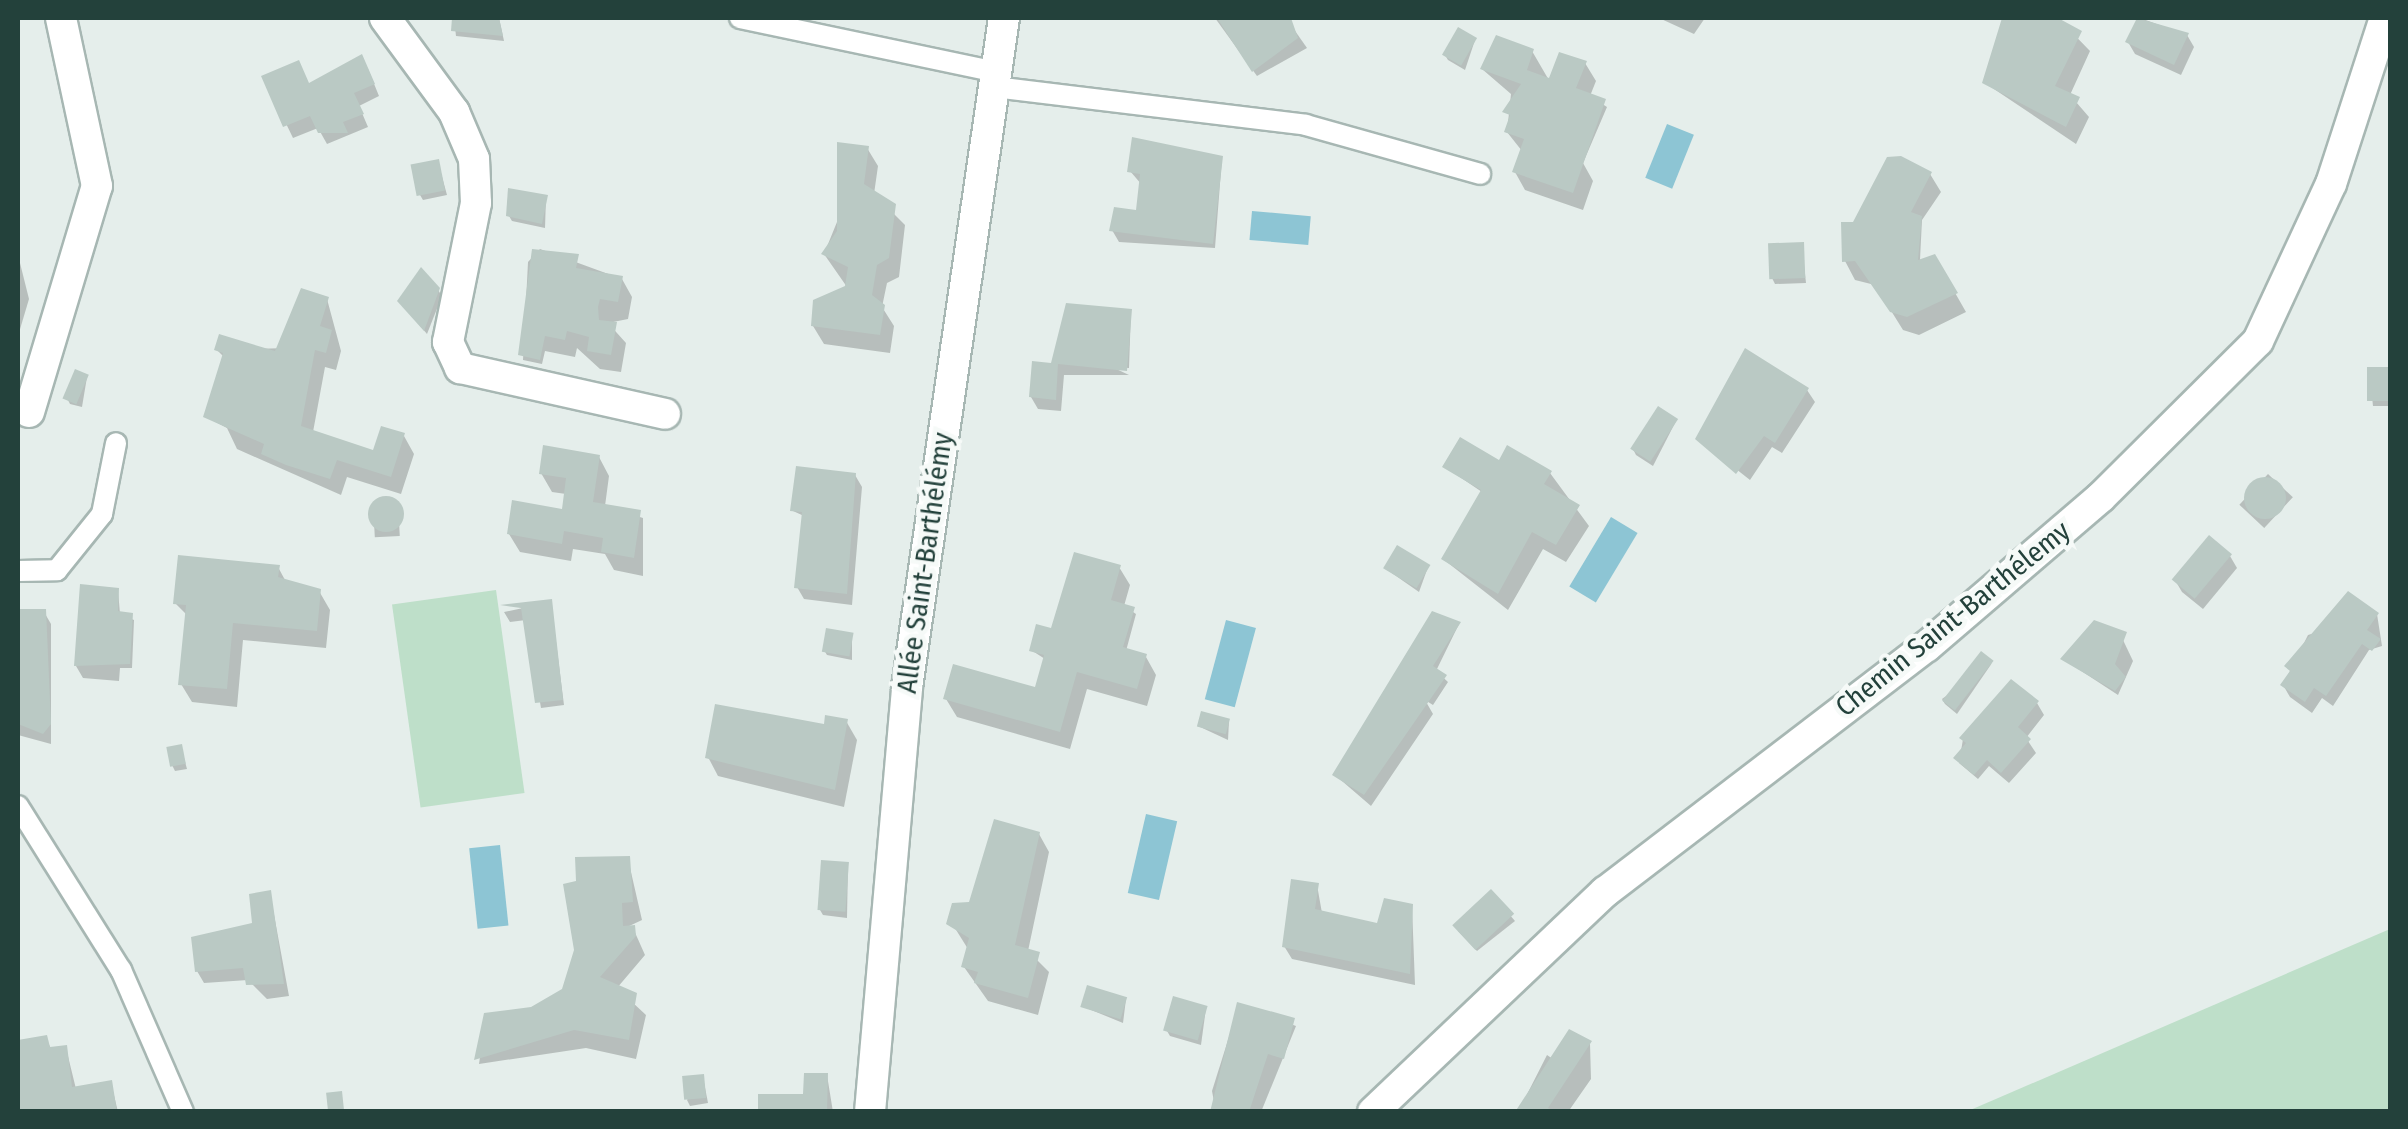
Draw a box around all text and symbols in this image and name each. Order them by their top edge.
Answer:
street label: Allée Saint-Barthélémy [890,431,960,695]
street label: Chemin Saint-Barthélemy [1829,514,2077,724]

